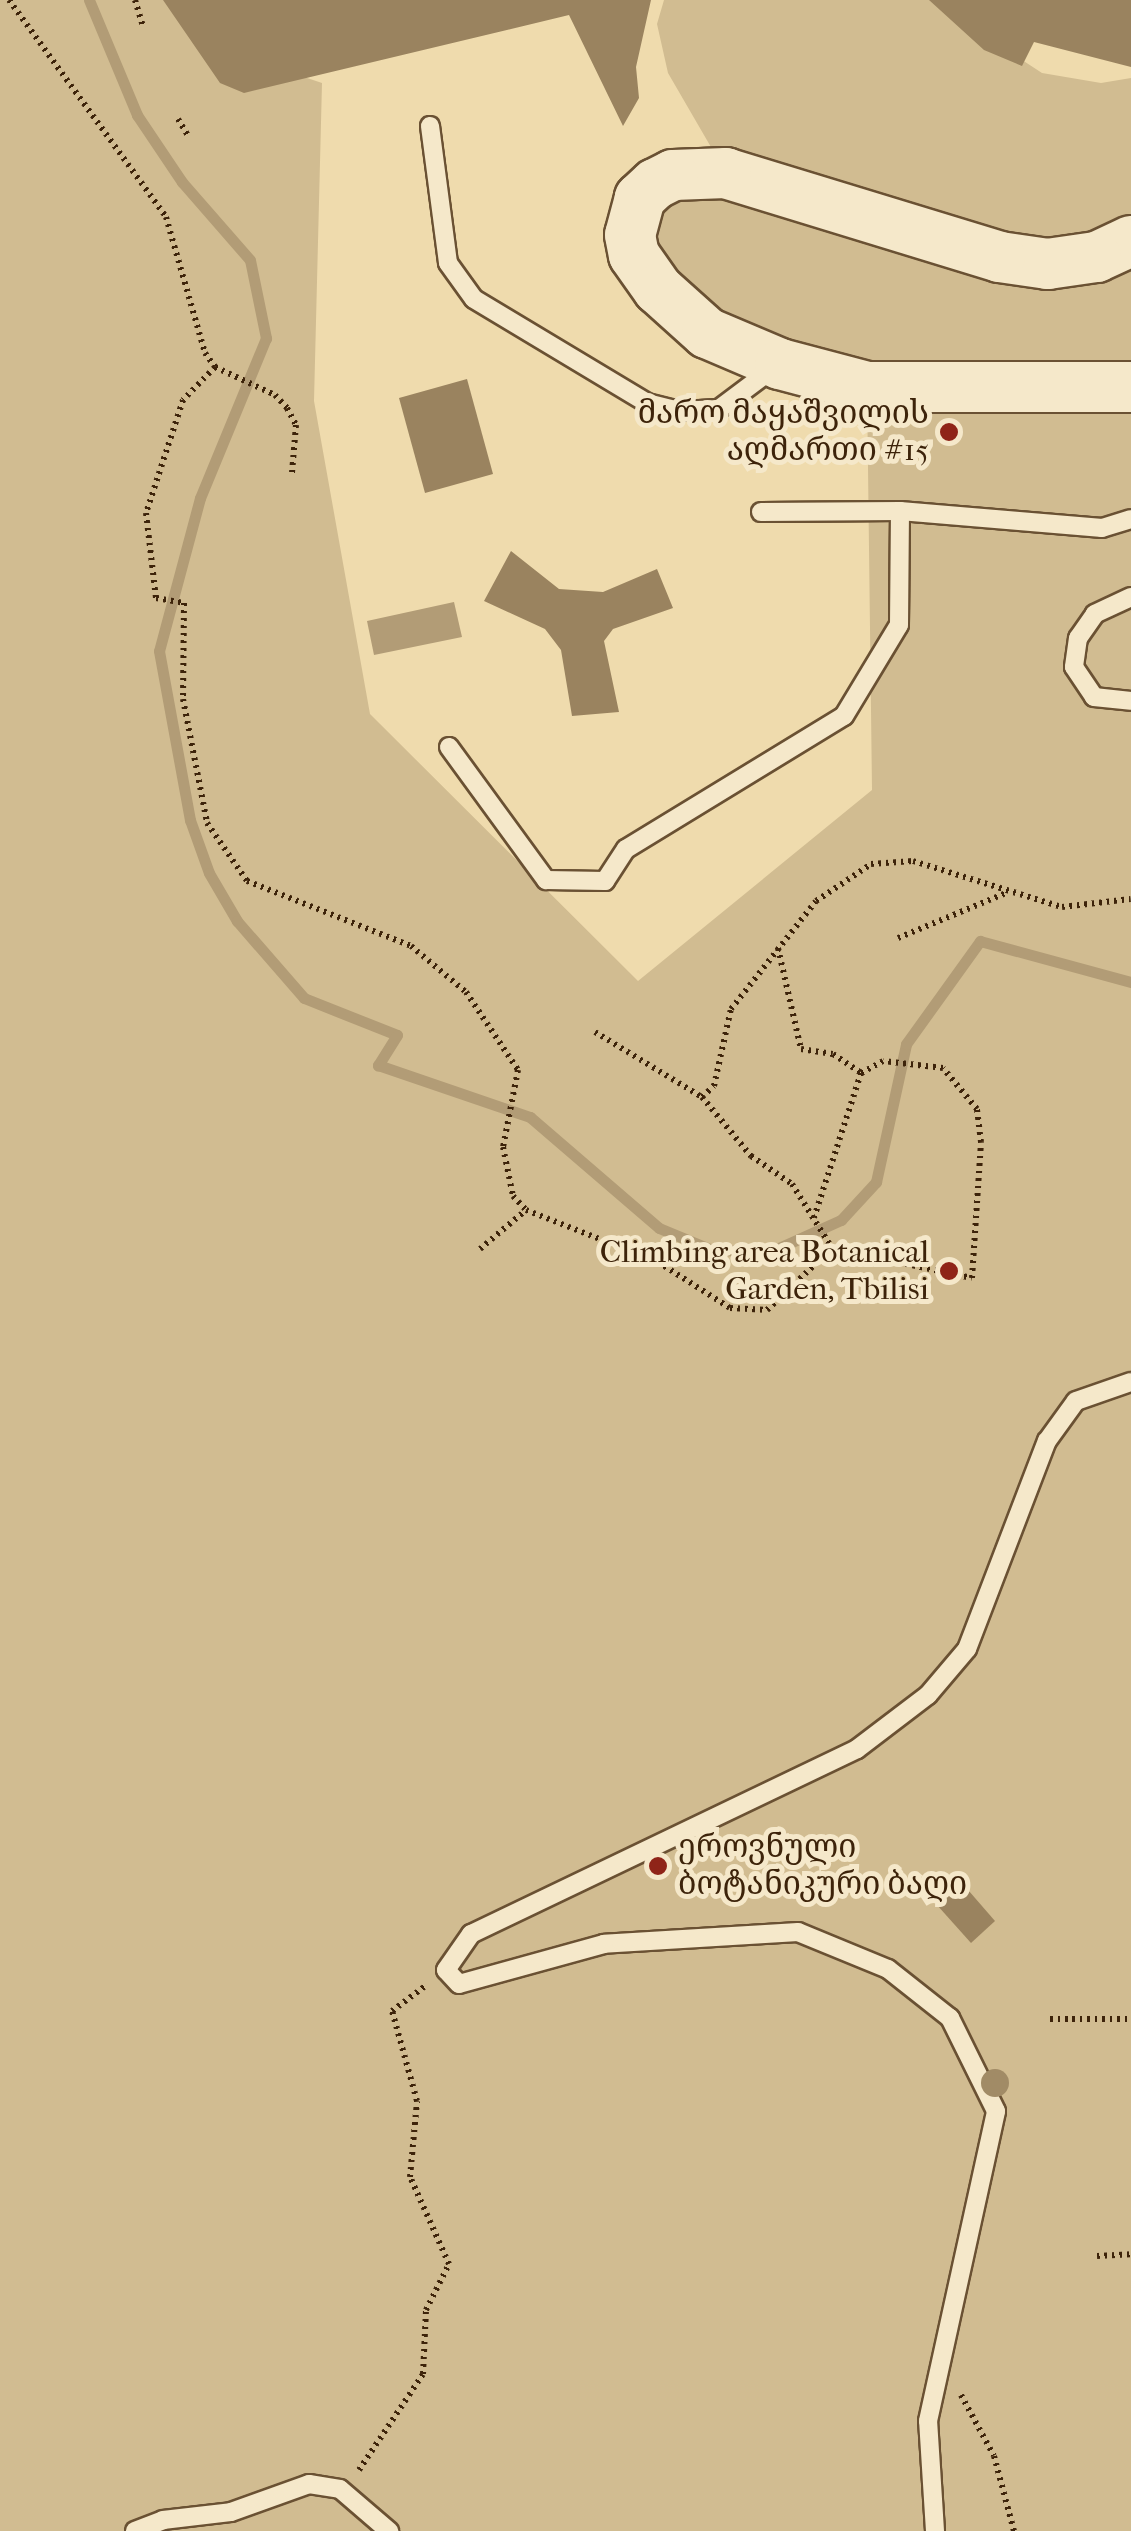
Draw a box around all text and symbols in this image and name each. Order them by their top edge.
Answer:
place label: მარო მაყაშვილის აღმართი #15 [638,395,929,470]
marker: მარო მაყაშვილის აღმართი #15 [938,421,960,443]
place label: Climbing area Botanical Garden, Tbilisi [600,1234,929,1309]
marker: Climbing area Botanical Garden, Tbilisi [938,1260,960,1282]
place label: ეროვნული ბოტანიკური ბაღი [678,1829,967,1904]
marker: ეროვნული ბოტანიკური ბაღი [647,1855,669,1877]

